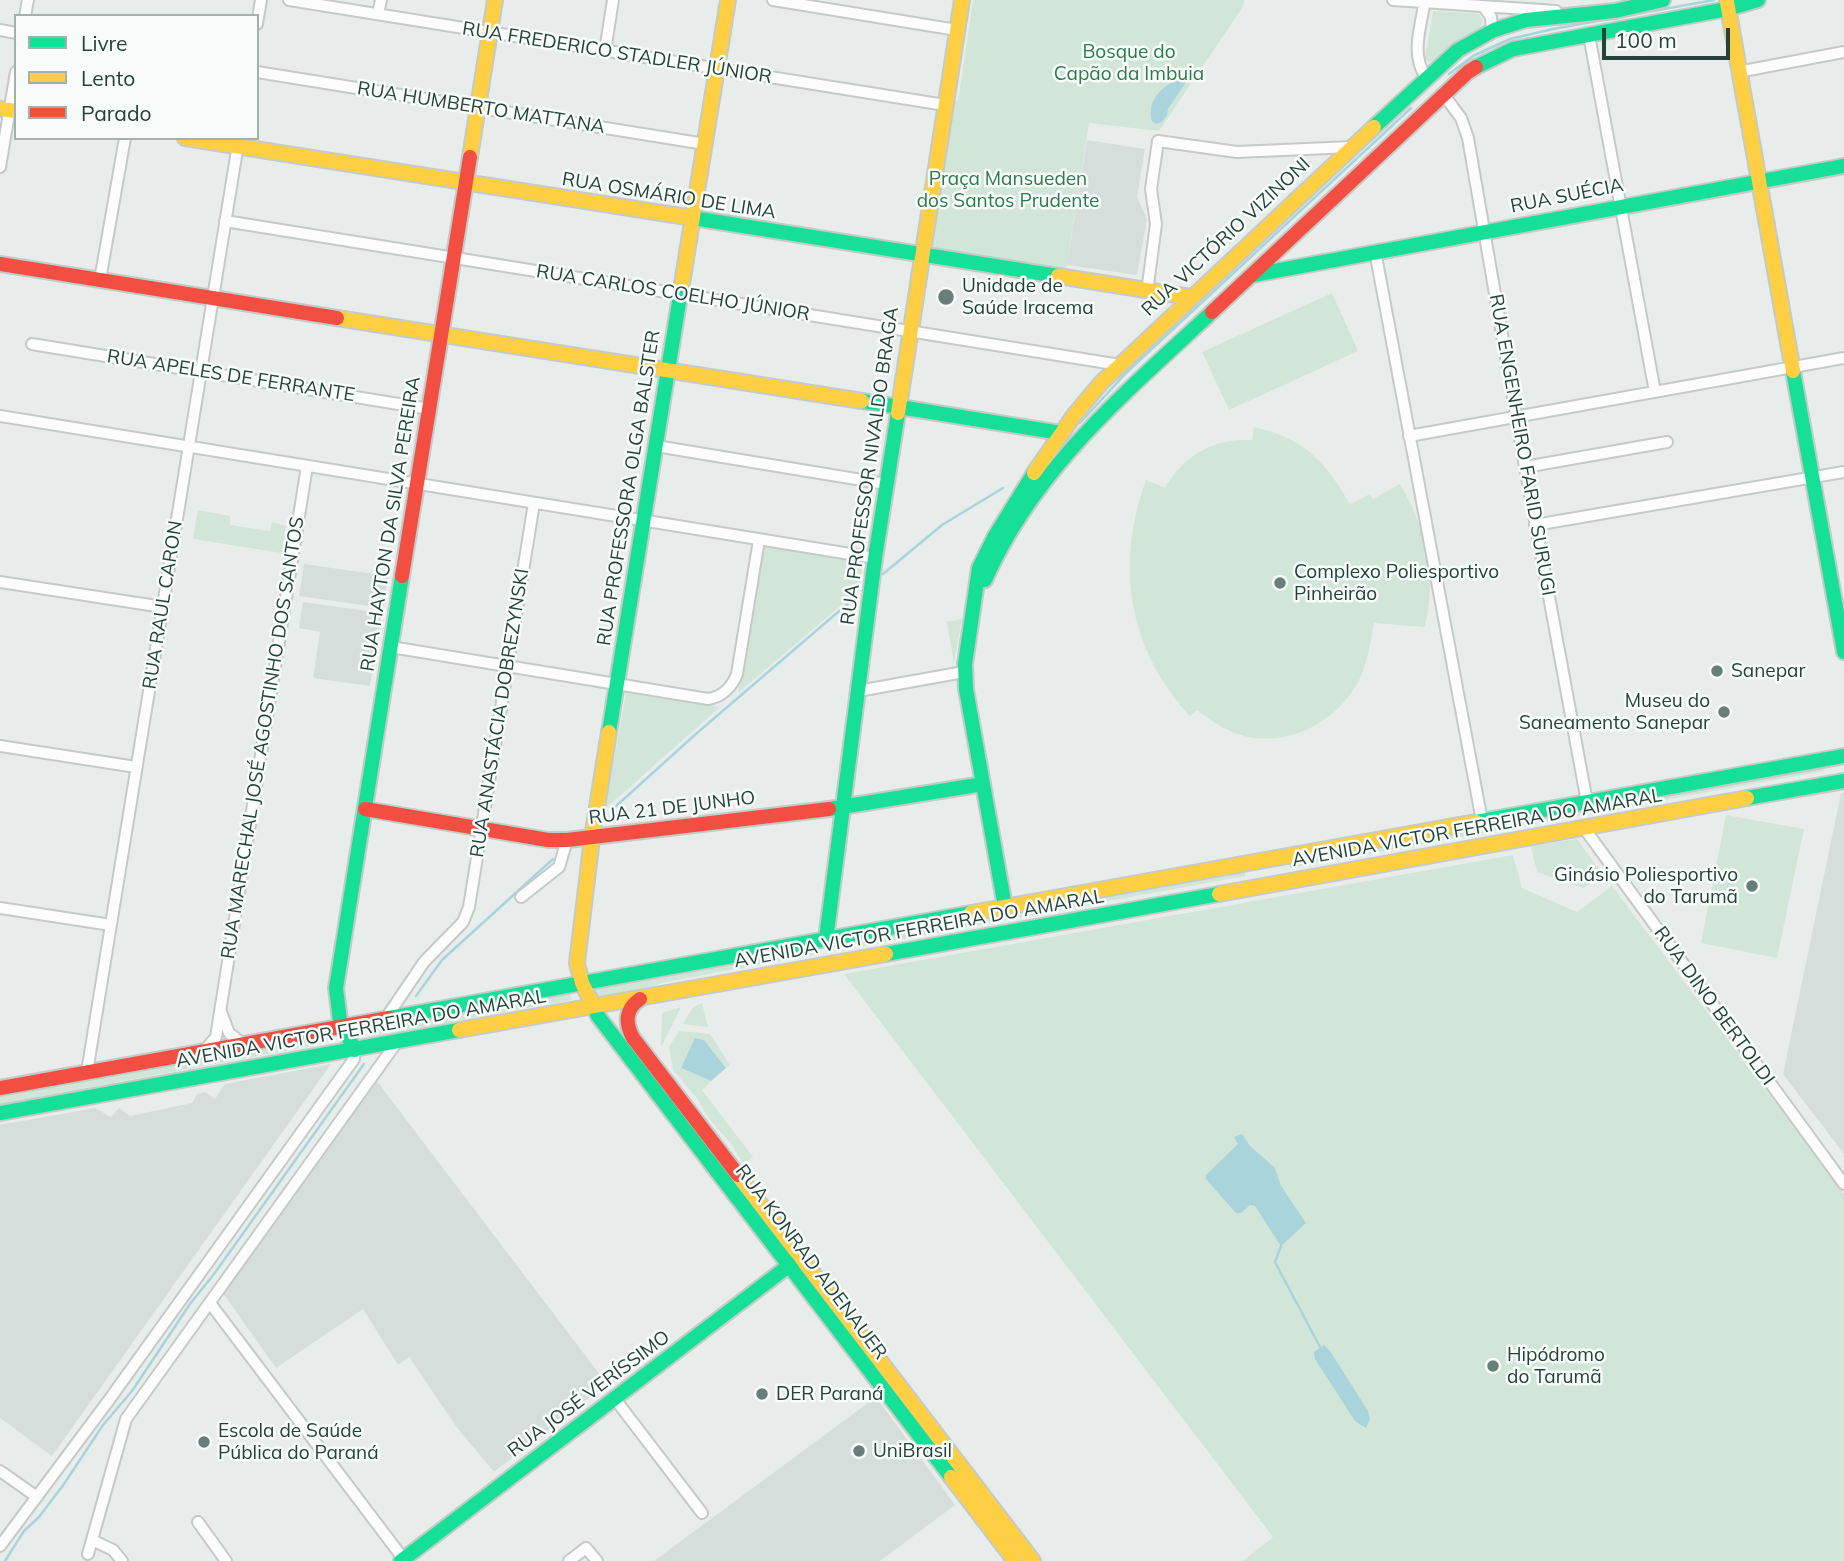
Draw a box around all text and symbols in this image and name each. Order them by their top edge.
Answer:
legend [14,14,259,140]
scale bar [1606,14,1734,58]
street label: RUA FREDERICO STADLER JÚNIOR [461,17,773,89]
text: 100 m [1615,27,1677,53]
text: Livre [81,30,128,56]
park label: Bosque do Capão da Imbuia [1054,41,1204,85]
text: Lento [81,65,135,91]
street label: RUA HUMBERTO MATTANA [356,77,606,139]
text: Parado [81,100,151,126]
street label: RUA VICTÓRIO VIZINONI [1137,153,1315,321]
street label: RUA OSMÁRIO DE LIMA [560,168,778,224]
park label: Praça Mansueden dos Santos Prudente [917,168,1099,212]
street label: RUA SUÉCIA [1509,174,1625,218]
street label: RUA CARLOS COELHO JÚNIOR [535,260,811,326]
place label: Unidade de Saúde Iracema [962,275,1094,319]
marker: Unidade de Saúde Iracema [936,287,956,307]
street label: RUA ENGENHEIRO FARID SURUGI [1484,292,1560,598]
street label: RUA PROFESSOR NIVALDO BRAGA [836,305,904,627]
street label: RUA PROFESSORA OLGA BALSTER [593,329,665,647]
street label: RUA APELES DE FERRANTE [105,345,357,407]
street label: RUA HAYTON DA SILVA PEREIRA [356,375,426,673]
street label: RUA MARECHAL JOSÉ AGOSTINHO DOS SANTOS [217,515,309,961]
street label: RUA RAUL CARON [138,519,188,691]
place label: Complexo Poliesportivo Pinheirão [1294,561,1499,605]
street label: RUA ANASTÁCIA DOBREZYNSKI [466,567,534,859]
marker: Complexo Poliesportivo Pinheirão [1272,575,1288,591]
place label: Sanepar [1731,660,1805,682]
marker: Sanepar [1709,663,1725,679]
place label: Museu do Saneamento Sanepar [1519,690,1710,734]
marker: Museu do Saneamento Sanepar [1716,704,1732,720]
street label: AVENIDA VICTOR FERREIRA DO AMARAL [1290,784,1664,872]
street label: RUA 21 DE JUNHO [588,786,756,830]
place label: Ginásio Poliesportivo do Tarumã [1554,864,1738,908]
marker: Ginásio Poliesportivo do Tarumã [1744,878,1760,894]
street label: AVENIDA VICTOR FERREIRA DO AMARAL [732,885,1106,973]
street label: RUA DINO BERTOLDI [1649,922,1779,1090]
street label: AVENIDA VICTOR FERREIRA DO AMARAL [174,985,548,1073]
street label: RUA KONRAD ADENAUER [730,1160,892,1364]
street label: RUA JOSÉ VERÍSSIMO [504,1326,674,1462]
place label: Hipódromo do Tarumã [1507,1344,1605,1388]
marker: Hipódromo do Tarumã [1485,1358,1501,1374]
place label: DER Paraná [776,1383,884,1405]
marker: DER Paraná [754,1386,770,1402]
place label: Escola de Saúde Pública do Paraná [218,1420,379,1464]
marker: Escola de Saúde Pública do Paraná [196,1434,212,1450]
place label: UniBrasil [873,1440,952,1462]
marker: UniBrasil [851,1443,867,1459]

